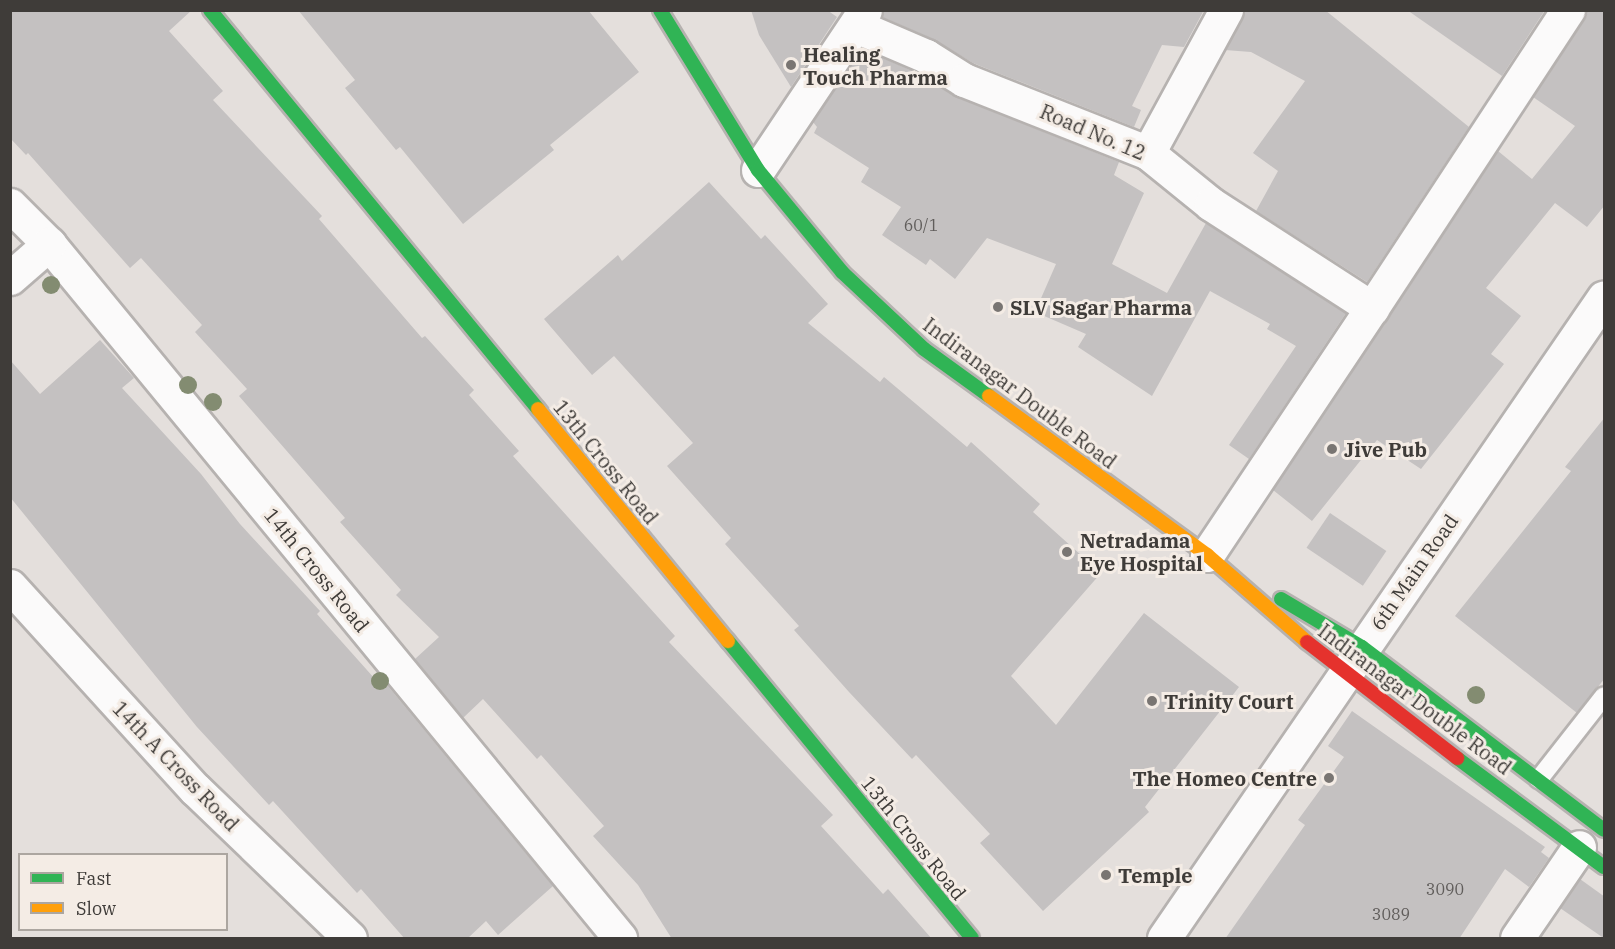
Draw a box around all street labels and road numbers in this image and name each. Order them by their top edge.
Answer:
street label: Road No. 12 [1037,99,1149,165]
street label: Indiranagar Double Road [919,313,1121,473]
street label: 13th Cross Road [549,395,663,529]
street label: 14th Cross Road [260,503,374,637]
street label: 6th Main Road [1365,509,1463,635]
street label: Indiranagar Double Road [1314,619,1516,779]
street label: 14th A Cross Road [108,696,244,836]
street label: 13th Cross Road [857,771,971,905]

